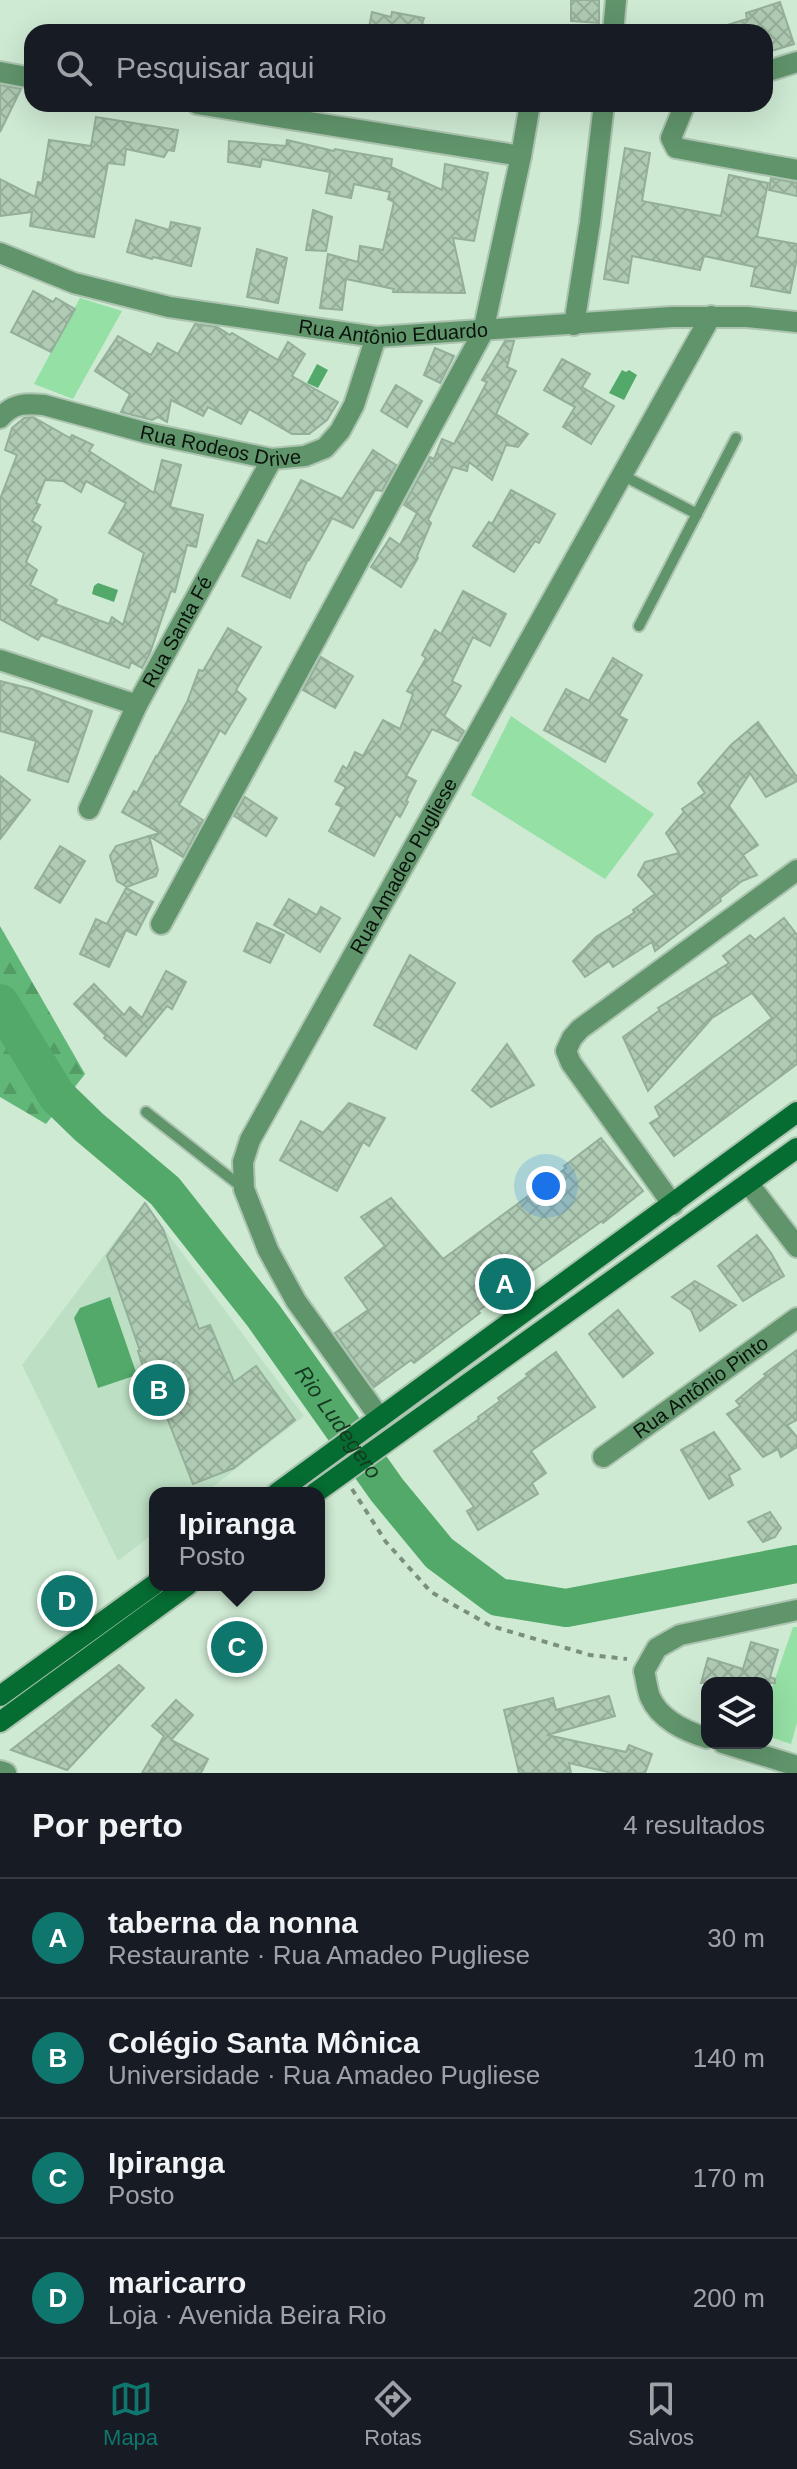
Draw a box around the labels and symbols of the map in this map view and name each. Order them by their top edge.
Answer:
street label: Rua Antônio Eduardo [297,315,489,348]
street label: Rua Rodeos Drive [138,421,302,470]
street label: Rua Santa Fé [138,572,216,691]
street label: Rua Amadeo Pugliese [345,774,461,958]
your location [526,1166,566,1206]
pin: A [479,1254,531,1314]
street label: Rua Antônio Pinto [629,1332,772,1443]
pin: B [133,1360,185,1420]
water label: Rio Ludegero [290,1361,387,1483]
pin: D [41,1571,93,1631]
pin: C [211,1617,263,1677]

